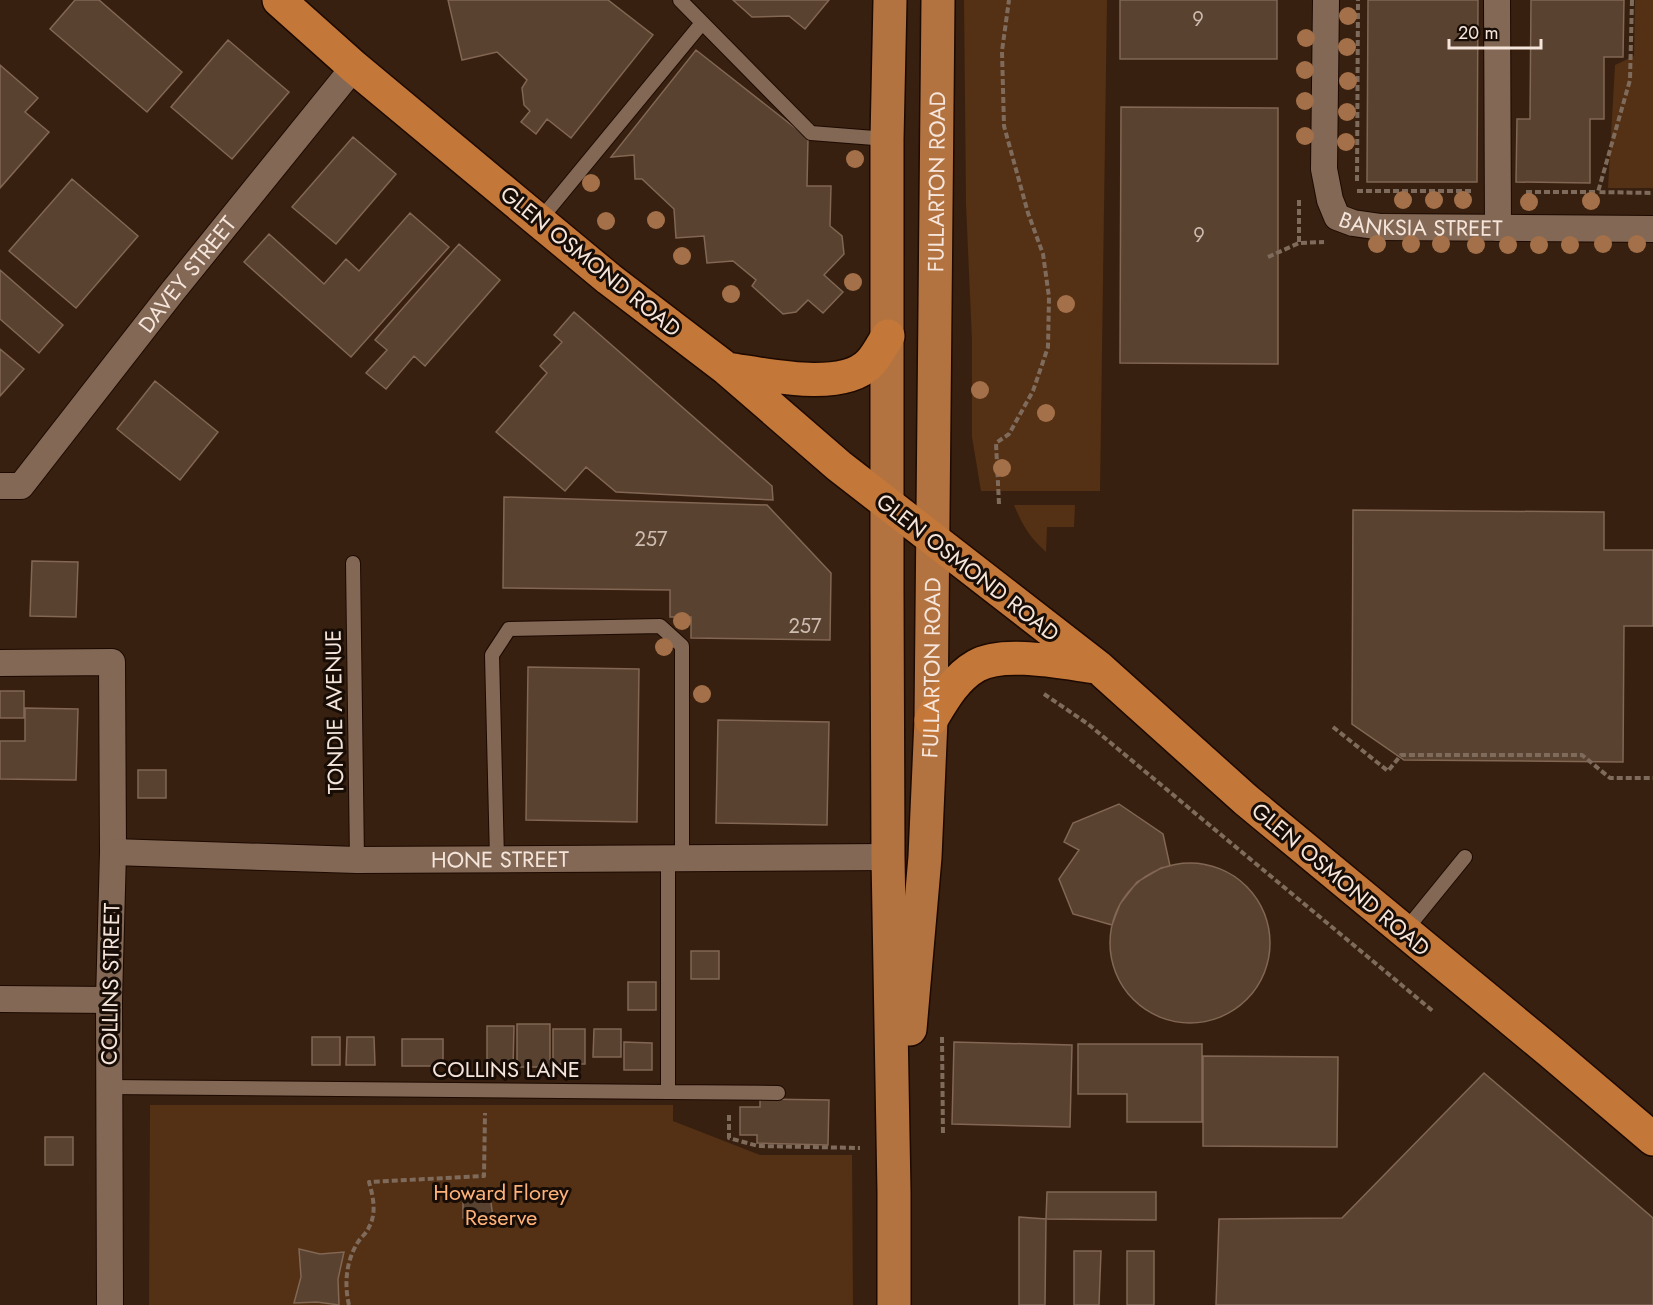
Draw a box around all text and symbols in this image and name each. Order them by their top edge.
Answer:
house number: 9 [1192,5,1204,34]
scale bar [1449,12,1540,50]
text: 20 m [1458,20,1498,46]
street label: FULLARTON ROAD [919,91,953,272]
street label: GLEN OSMOND ROAD [494,178,688,344]
street label: BANKSIA STREET [1334,203,1503,244]
street label: DAVEY STREET [130,208,244,339]
house number: 9 [1193,221,1205,250]
street label: GLEN OSMOND ROAD [870,485,1066,649]
house number: 257 [634,525,668,554]
street label: FULLARTON ROAD [913,577,948,759]
house number: 257 [788,612,822,641]
street label: TONDIE AVENUE [317,629,351,795]
street label: GLEN OSMOND ROAD [1245,795,1437,963]
street label: HONE STREET [431,843,570,876]
street label: COLLINS STREET [93,902,127,1065]
street label: COLLINS LANE [432,1053,580,1085]
park label: Howard Florey Reserve [433,1176,569,1233]

